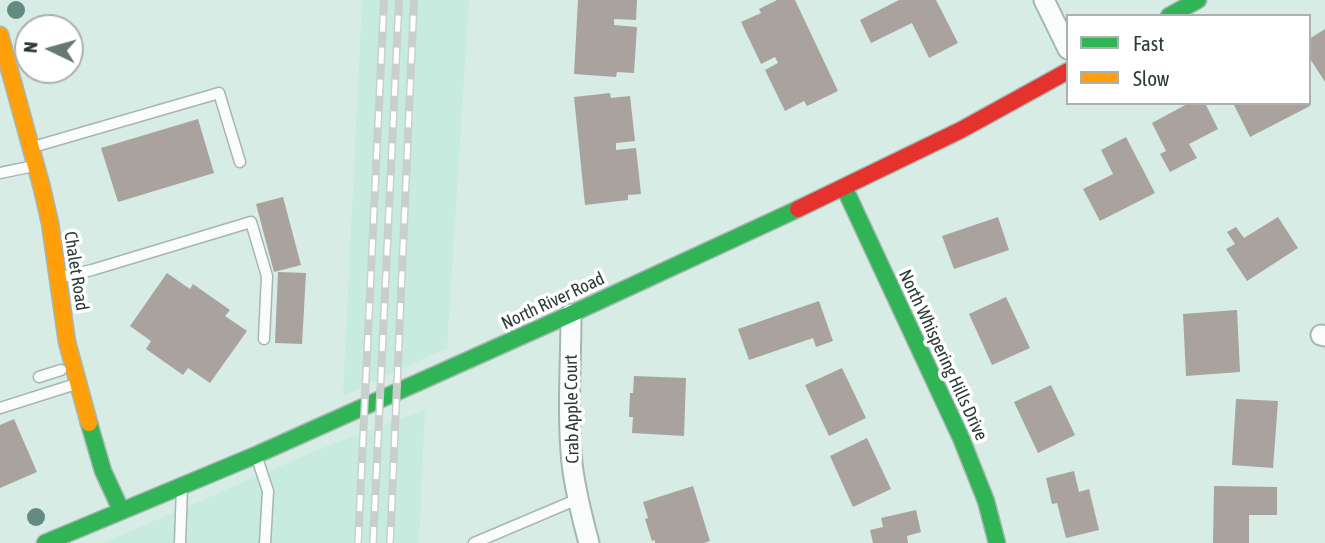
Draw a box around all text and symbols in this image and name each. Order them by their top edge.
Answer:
north arrow [14,14,84,84]
legend [1066,14,1311,105]
text: Fast [1133,31,1164,55]
text: N [19,41,42,54]
text: Slow [1133,66,1169,90]
street label: Chalet Road [59,230,93,312]
street label: North Whispering Hills Drive [894,266,992,444]
street label: North River Road [498,268,608,334]
street label: Crab Apple Court [560,354,584,464]

